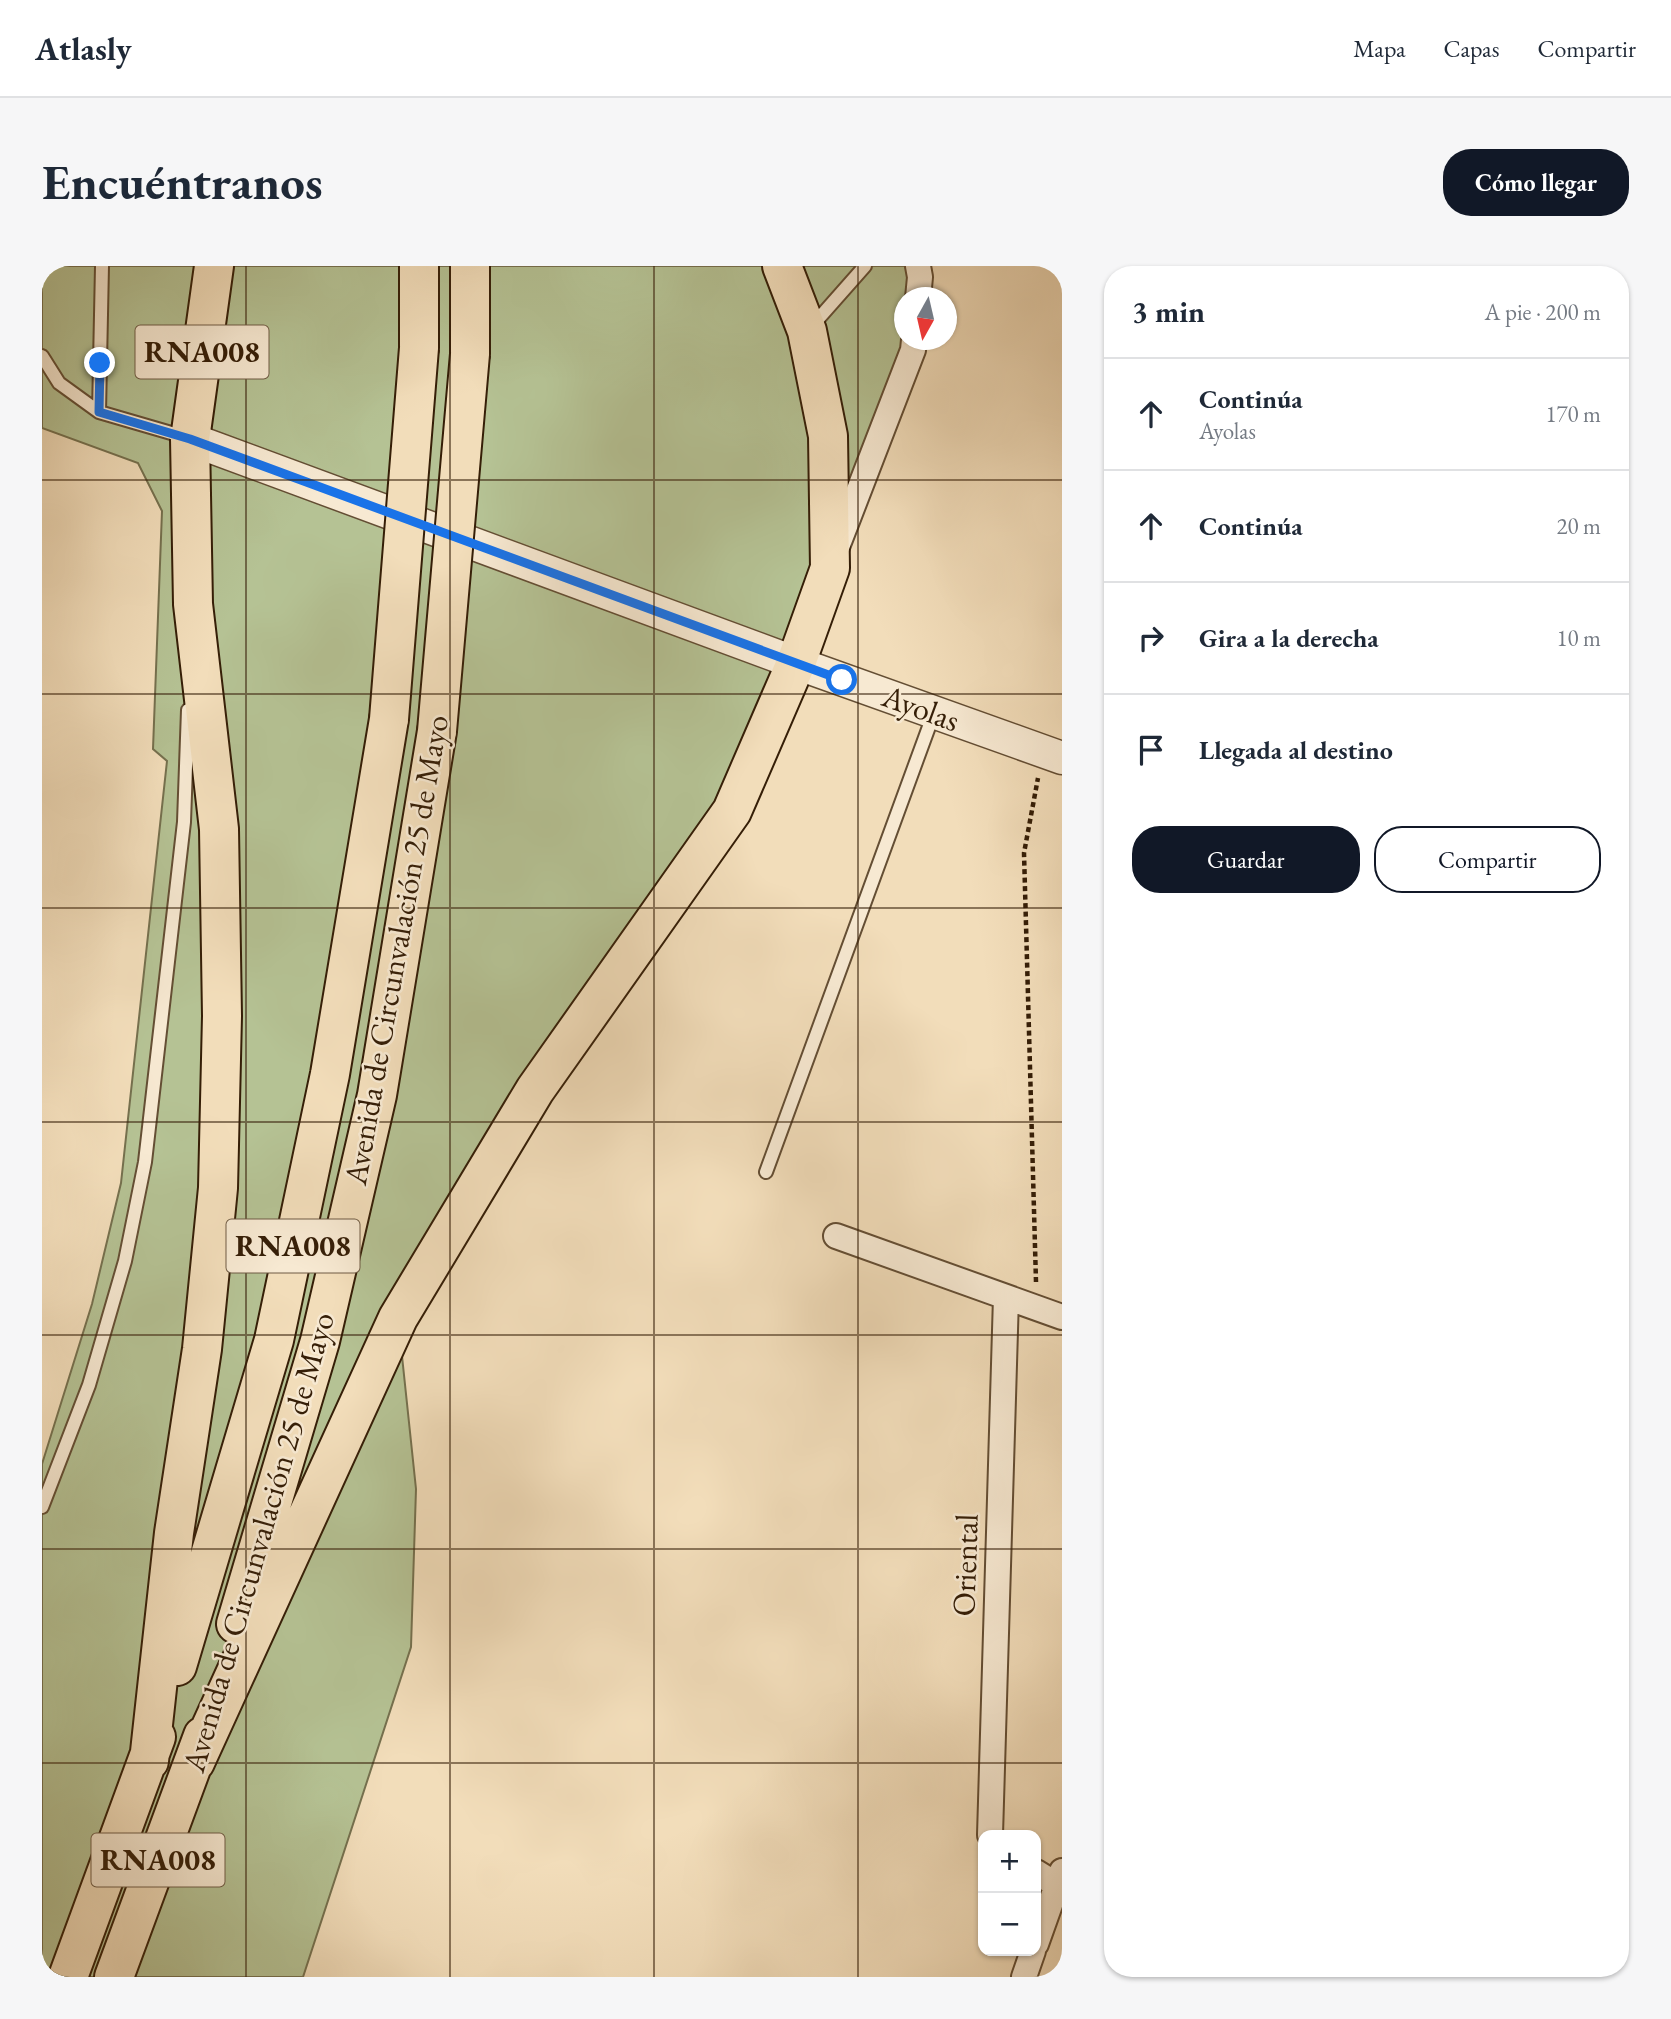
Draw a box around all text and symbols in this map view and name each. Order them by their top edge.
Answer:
text: Atlasly [35,27,132,70]
text: Mapa [1353,33,1405,64]
text: Capas [1443,33,1499,64]
text: Compartir [1537,33,1636,64]
button: Cómo llegar [1443,149,1629,216]
text: Encuéntranos [42,150,323,214]
north arrow [894,287,957,350]
text: 3 min [1132,292,1205,331]
text: A pie · 200 m [1485,297,1601,327]
road number: RNA008 [136,326,269,379]
route end [84,347,115,378]
text: Continúa [1199,382,1303,416]
icon: ahead [1132,395,1170,433]
text: 170 m [1545,399,1601,429]
text: Ayolas [1199,416,1256,446]
icon: ahead [1132,507,1170,545]
text: Continúa [1199,509,1303,543]
text: 20 m [1556,511,1601,541]
icon: right [1132,619,1170,657]
text: Gira a la derecha [1199,621,1379,655]
text: 10 m [1556,623,1601,653]
route start [826,664,857,695]
street label: Ayolas [876,674,965,741]
street label: Avenida de Circunvalación 25 de Mayo [334,712,458,1189]
icon: arrive [1132,731,1170,769]
text: Llegada al destino [1199,733,1393,767]
button: Guardar [1132,826,1360,893]
button: Compartir [1374,826,1601,893]
road number: RNA008 [226,1220,360,1272]
street label: Avenida de Circunvalación 25 de Mayo [172,1307,344,1778]
street label: Oriental [942,1513,988,1617]
map controls [978,1830,1041,1956]
button: + [978,1830,1041,1893]
road number: RNA008 [92,1834,224,1886]
button: − [978,1893,1041,1956]

